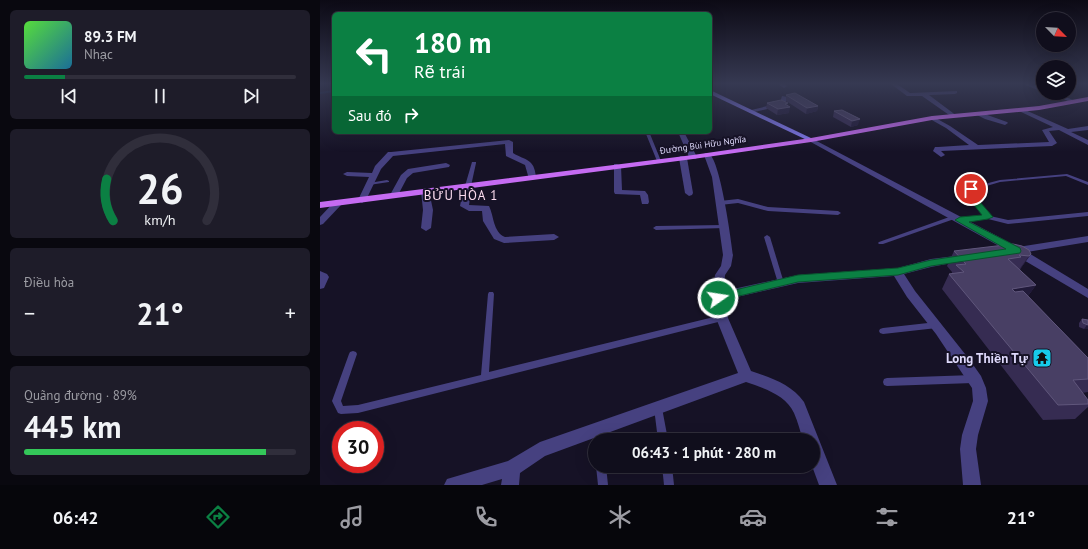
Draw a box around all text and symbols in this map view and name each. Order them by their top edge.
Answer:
north arrow [1036,12,1076,52]
map controls [1036,12,1076,100]
text: 180 m [414,24,491,61]
text: 89.3 FM [84,27,137,46]
icon: left [348,28,400,80]
text: Nhạc [84,46,113,63]
text: Rẽ trái [414,60,466,83]
button: layers [1036,60,1076,100]
icon: previous [58,85,80,107]
icon: pause [149,85,171,107]
icon: next [240,85,262,107]
icon: right [400,104,422,126]
text: Sau đó [348,106,392,125]
street label: Đường Bùi Hữu Nghĩa [658,133,747,156]
text: 26 [136,162,184,215]
pin [954,172,988,206]
icon: arrive [960,178,982,200]
district label: BỬU HÒA 1 [424,187,498,204]
text: km/h [144,210,176,229]
text: Điều hòa [24,274,74,291]
position arrow [697,277,739,319]
text: 21° [136,294,184,333]
text: − [24,299,35,327]
text: + [285,299,296,327]
temple icon: Long Thiền Tự [1031,347,1053,369]
place label: Long Thiền Tự [946,350,1029,367]
text: Quãng đường · 89% [24,387,137,404]
text: 445 km [24,407,122,446]
speed limit sign: 30 [332,421,384,473]
text: 06:43 · 1 phút · 280 m [632,443,776,462]
icon: directions [204,503,232,531]
icon: music [338,503,366,531]
icon: phone [472,503,500,531]
icon: climate [606,503,634,531]
icon: car [739,503,767,531]
icon: filters [873,503,901,531]
text: 06:42 [53,506,99,529]
text: 21° [1007,506,1035,529]

